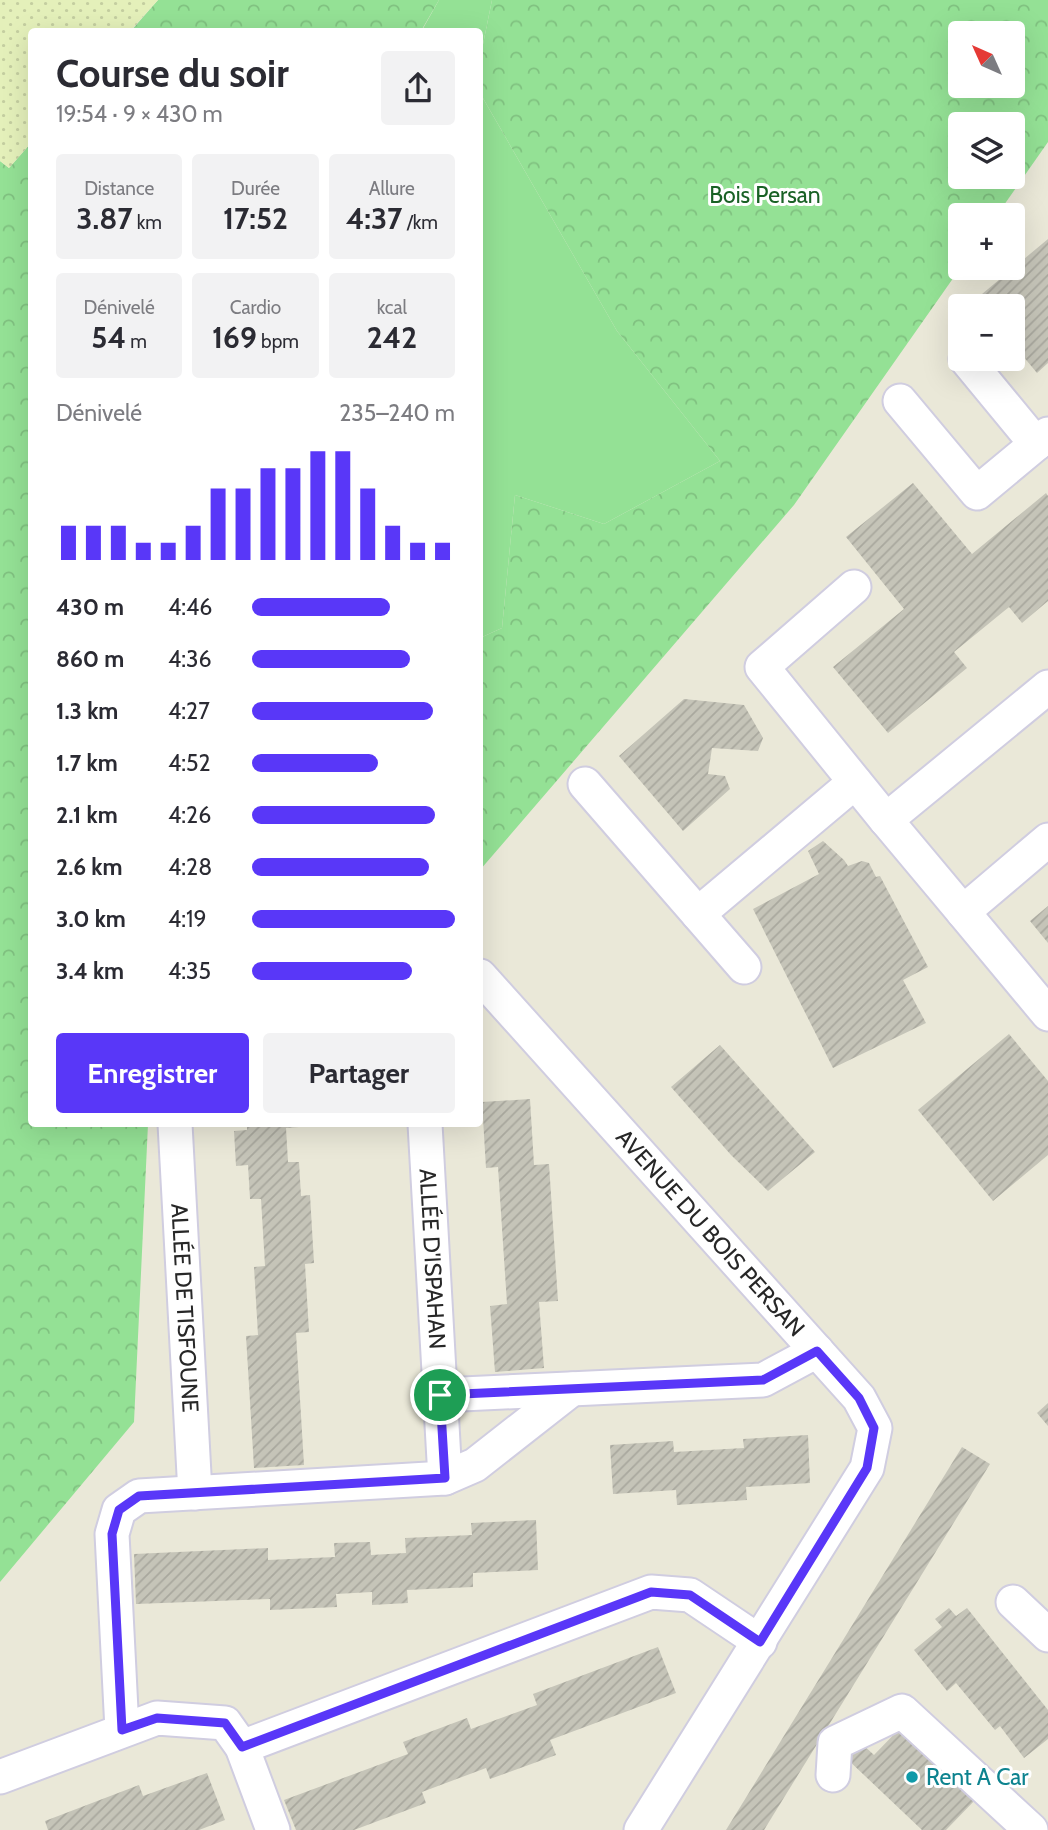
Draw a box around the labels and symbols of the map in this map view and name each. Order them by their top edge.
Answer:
north arrow [948,21,1026,98]
park label: Bois Persan [709,181,821,209]
street label: AVENUE DU BOIS PERSAN [610,1123,811,1342]
street label: ALLÉE D'ISPAHAN [414,1168,452,1350]
street label: ALLÉE DE TISFOUNE [165,1202,205,1413]
pin [410,1365,470,1425]
place label: Rent A Car [926,1763,1029,1791]
marker: Rent A Car [904,1769,920,1785]

